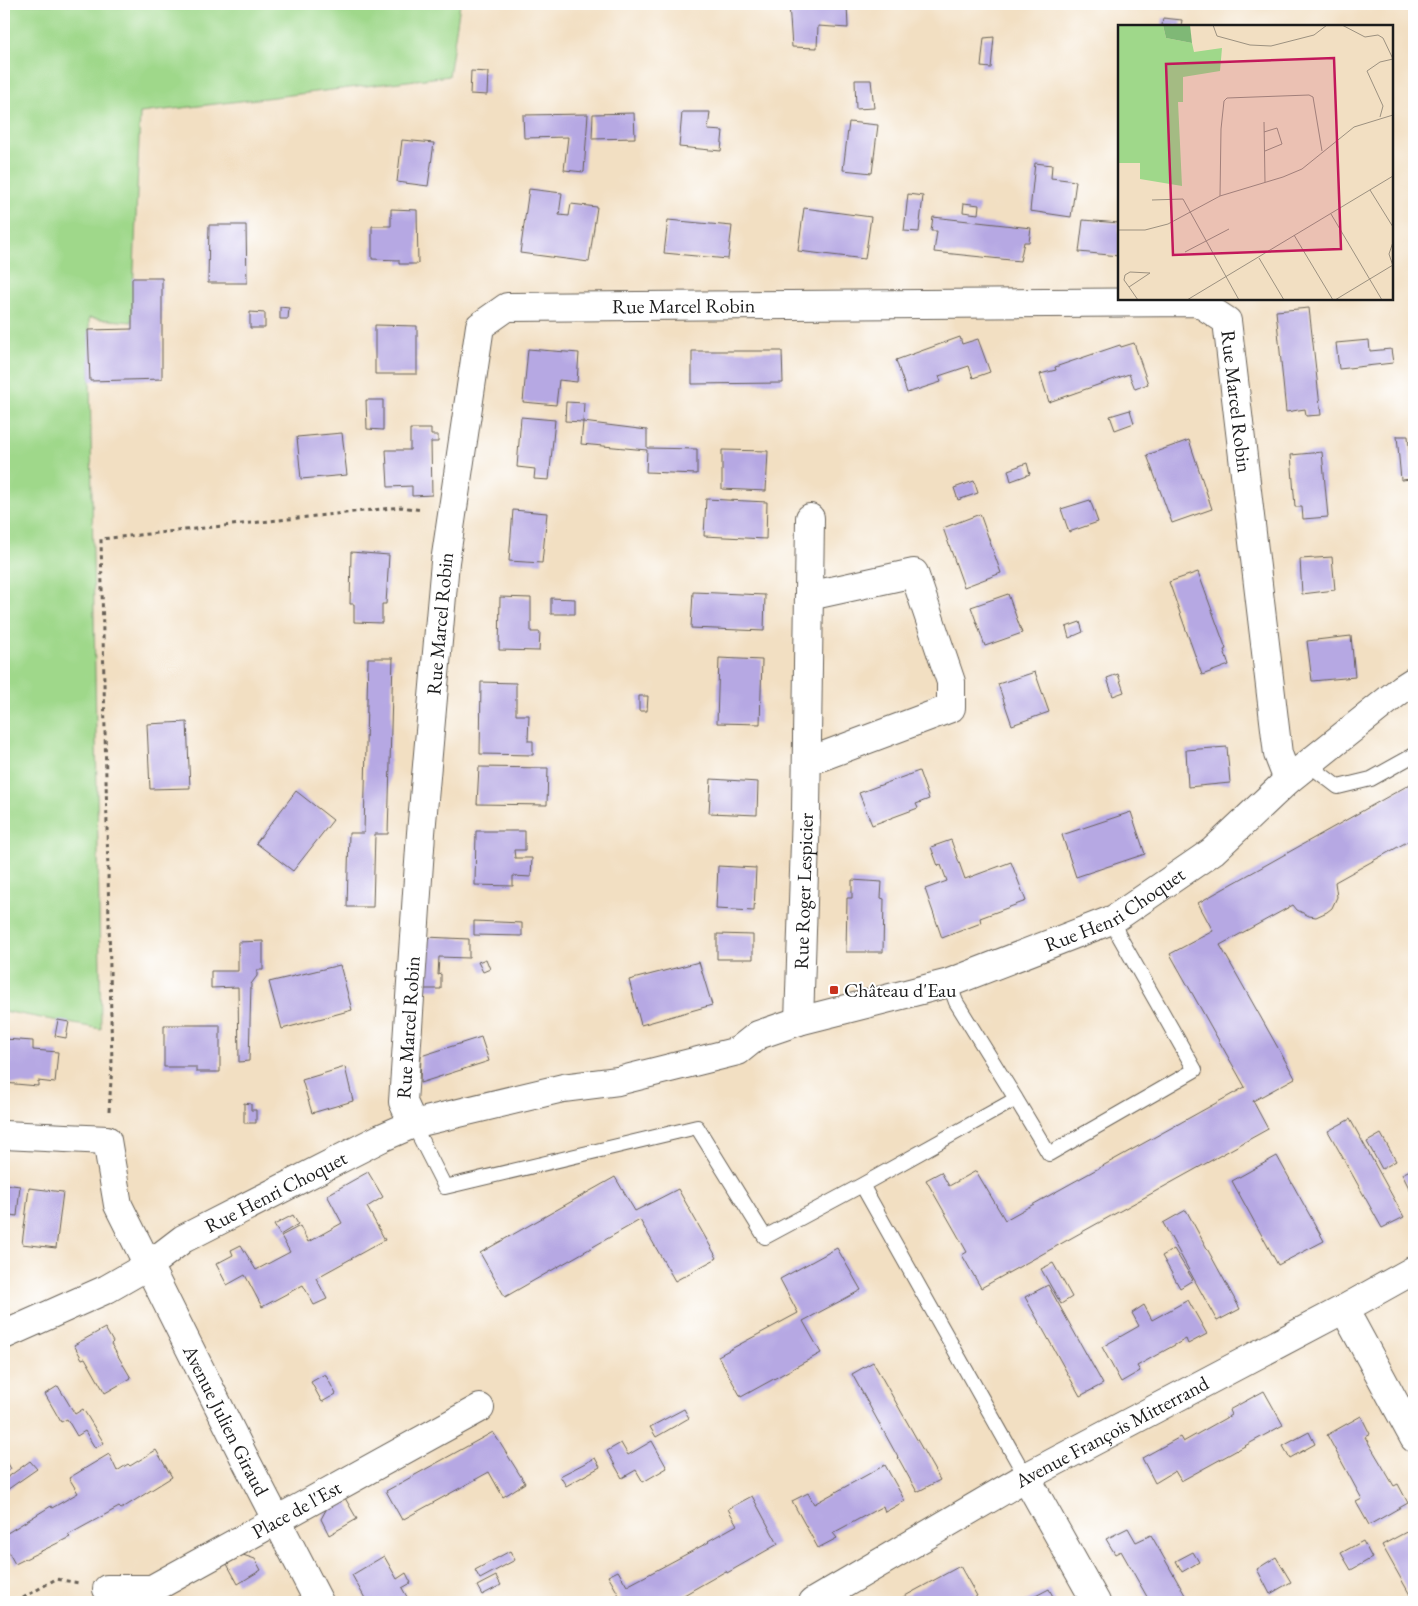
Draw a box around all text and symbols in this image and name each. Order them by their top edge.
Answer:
inset map [1118,25,1393,300]
street label: Rue Marcel Robin [612,292,756,319]
street label: Rue Marcel Robin [1215,329,1258,474]
street label: Rue Marcel Robin [420,550,459,696]
street label: Rue Roger Lespicier [788,812,819,970]
street label: Rue Henri Choquet [1041,861,1190,958]
street label: Rue Marcel Robin [390,955,426,1100]
place label: Château d'Eau [844,977,957,1003]
marker: Château d'Eau [828,984,840,996]
street label: Rue Henri Choquet [200,1144,352,1239]
street label: Avenue Julien Giraud [177,1340,275,1501]
street label: Avenue François Mitterrand [1009,1369,1214,1494]
street label: Place de l'Est [247,1474,346,1544]

